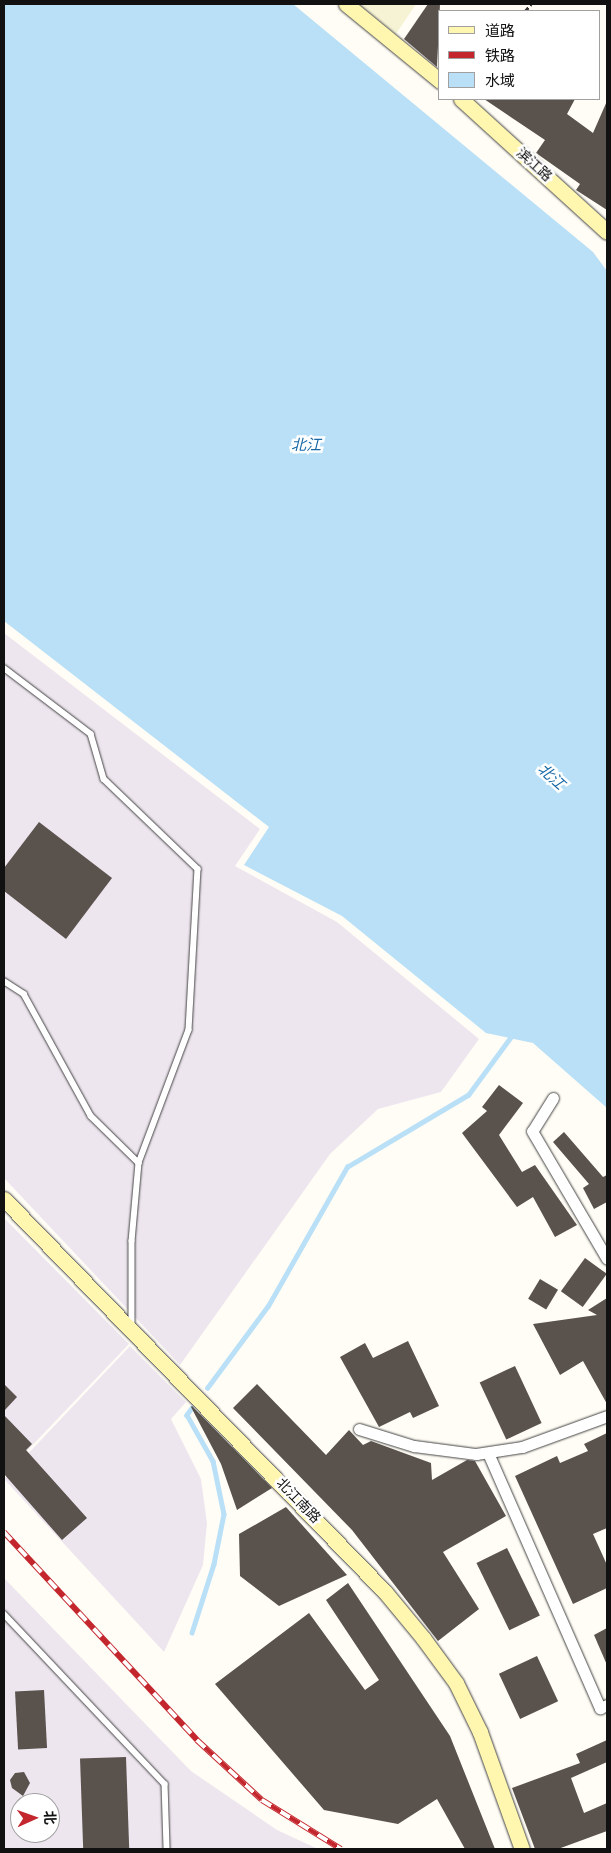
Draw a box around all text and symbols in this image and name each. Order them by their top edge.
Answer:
legend [438,10,601,100]
text: 道路 [485,22,515,40]
text: 铁路 [485,47,515,65]
text: 水域 [485,72,515,90]
street label: 滨江路 [513,145,555,185]
water label: 北江 [291,437,321,455]
water label: 北江 [534,760,568,794]
street label: 北江南路 [273,1475,323,1527]
north arrow [10,1793,60,1843]
text: 北 [41,1810,58,1825]

